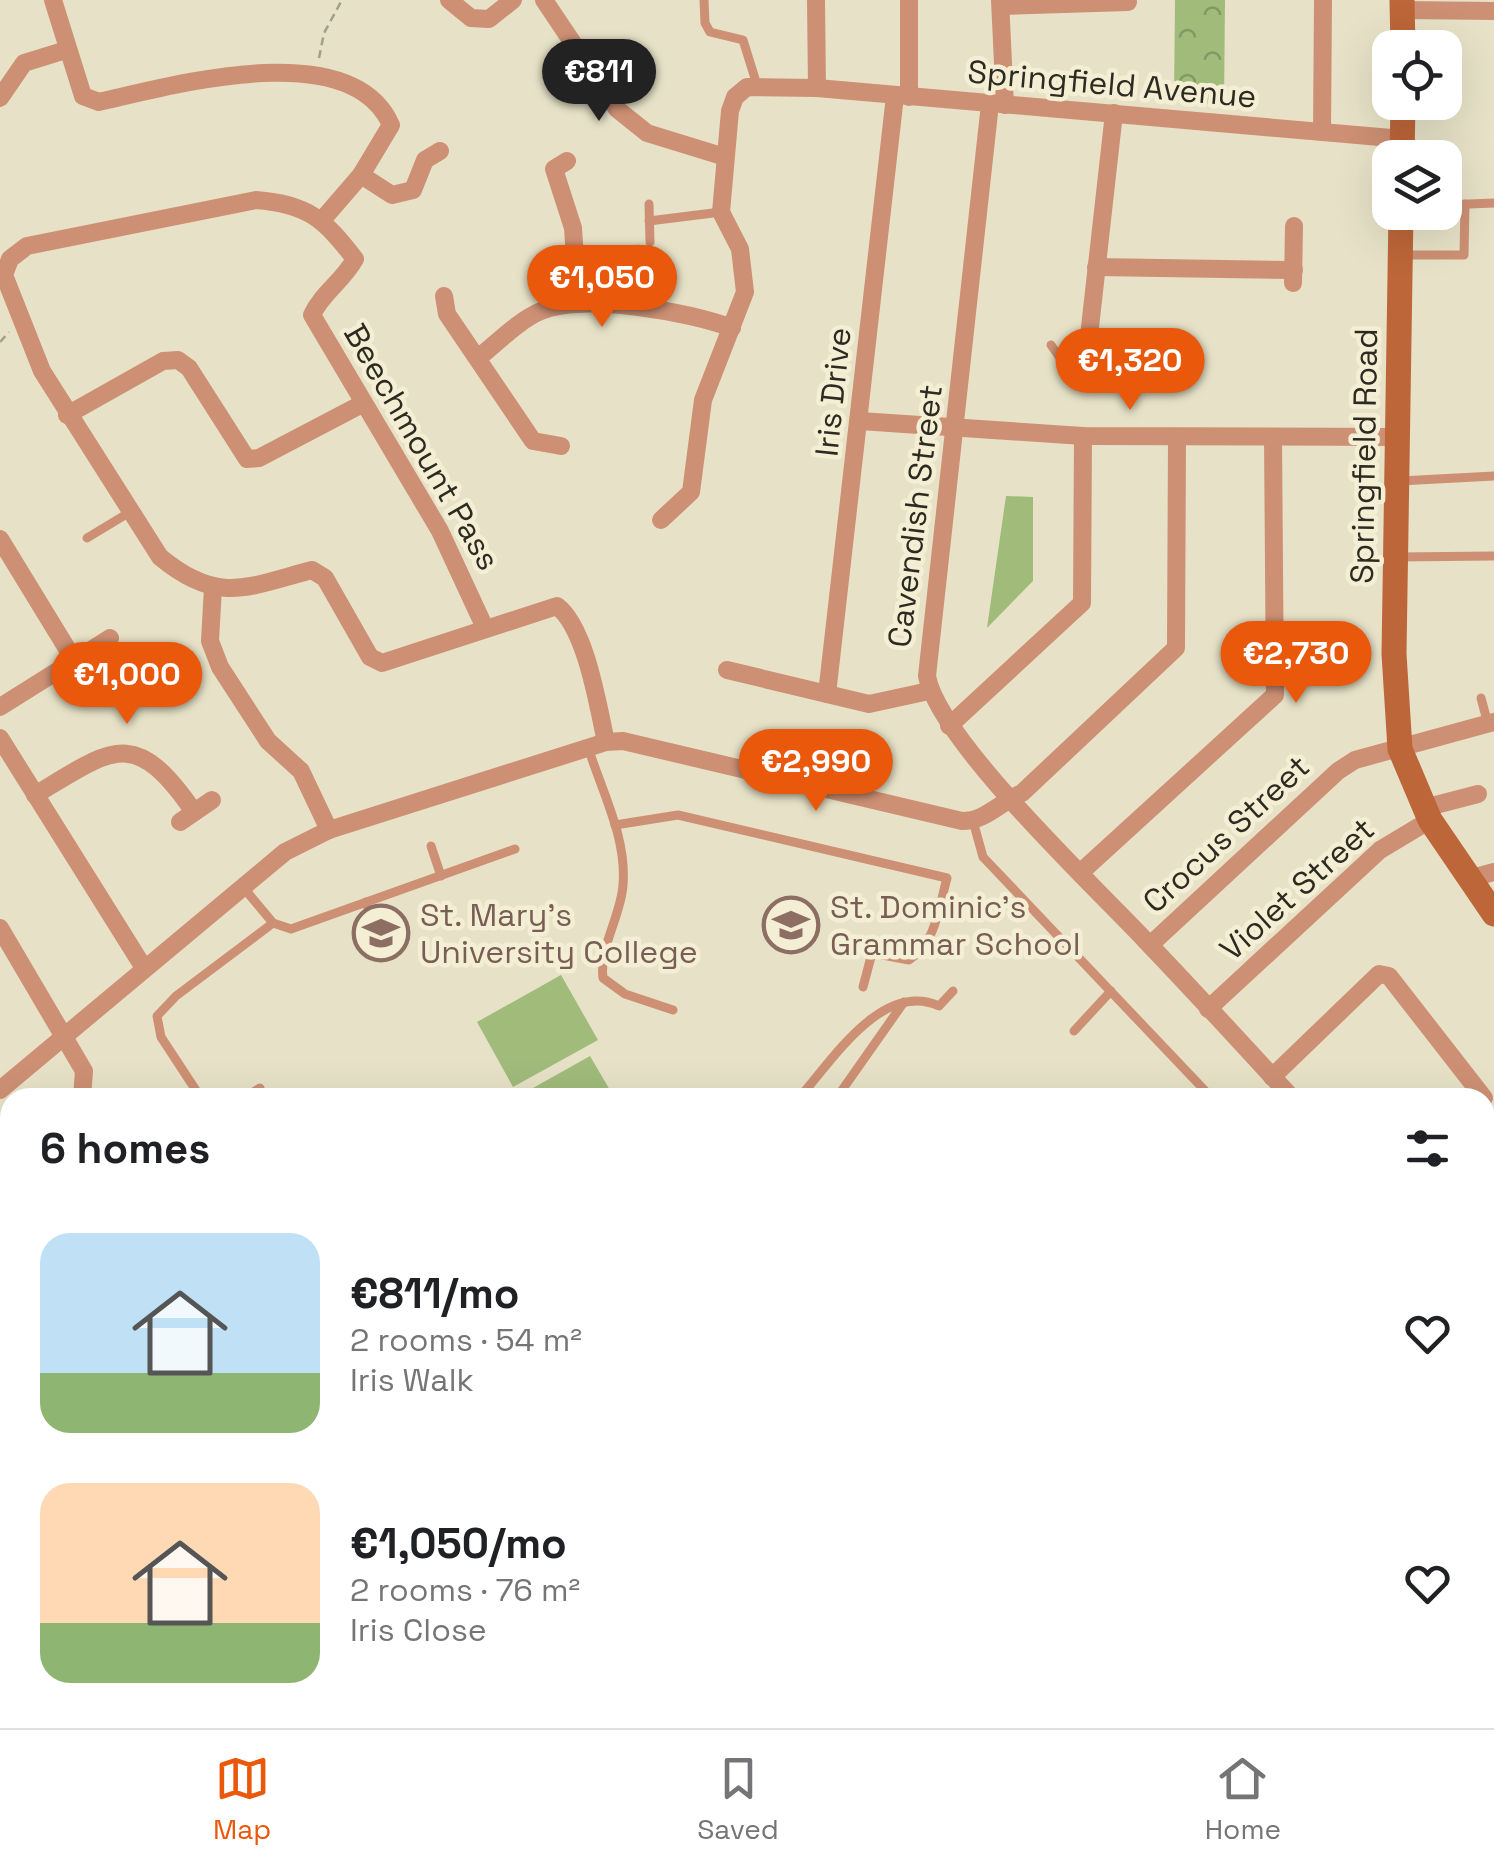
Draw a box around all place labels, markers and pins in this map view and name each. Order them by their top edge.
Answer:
pin: €811 [540,39,658,124]
pin: €1,050 [521,245,683,330]
pin: €1,320 [1049,328,1211,413]
pin: €2,730 [1215,621,1377,706]
pin: €1,000 [46,642,208,727]
pin: €2,990 [735,729,897,814]
place label: St. Dominic's Grammar School [830,887,1081,964]
place label: St. Mary's University College [420,895,698,972]
school or university icon: St. Dominic's Grammar School [761,895,821,955]
school or university icon: St. Mary's University College [351,903,411,963]

